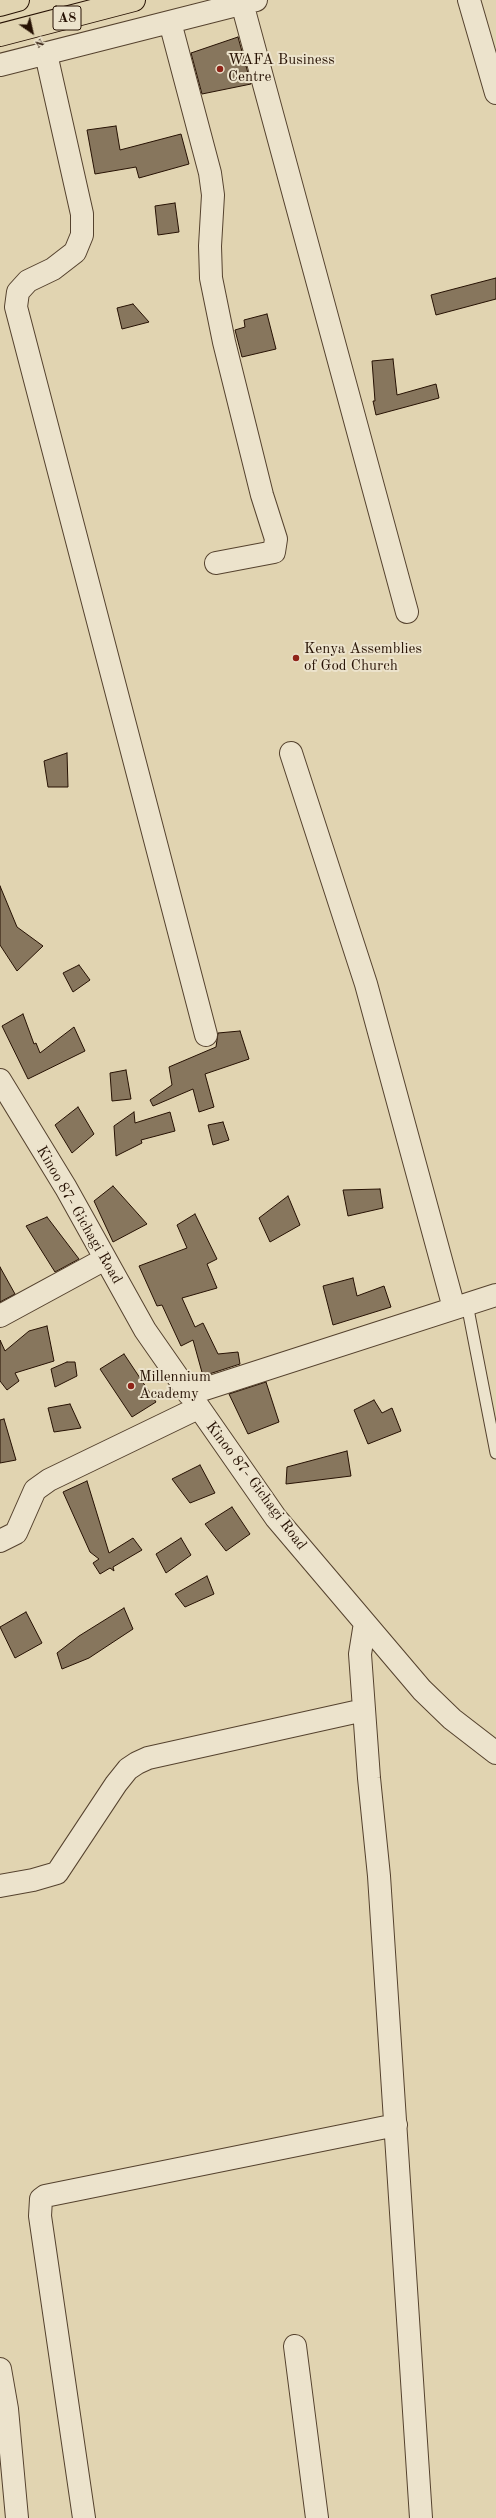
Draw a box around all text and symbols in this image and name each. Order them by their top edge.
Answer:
road number: A8 [53,6,81,30]
north arrow [12,12,52,52]
text: N [32,35,46,49]
place label: WAFA Business Centre [228,51,335,86]
marker: WAFA Business Centre [215,64,225,74]
place label: Kenya Assemblies of God Church [304,640,422,675]
marker: Kenya Assemblies of God Church [291,653,301,663]
street label: Kinoo 87- Gichagi Road [32,1143,126,1287]
place label: Millennium Academy [139,1368,211,1403]
marker: Millennium Academy [126,1381,136,1391]
street label: Kinoo 87- Gichagi Road [202,1418,310,1554]

